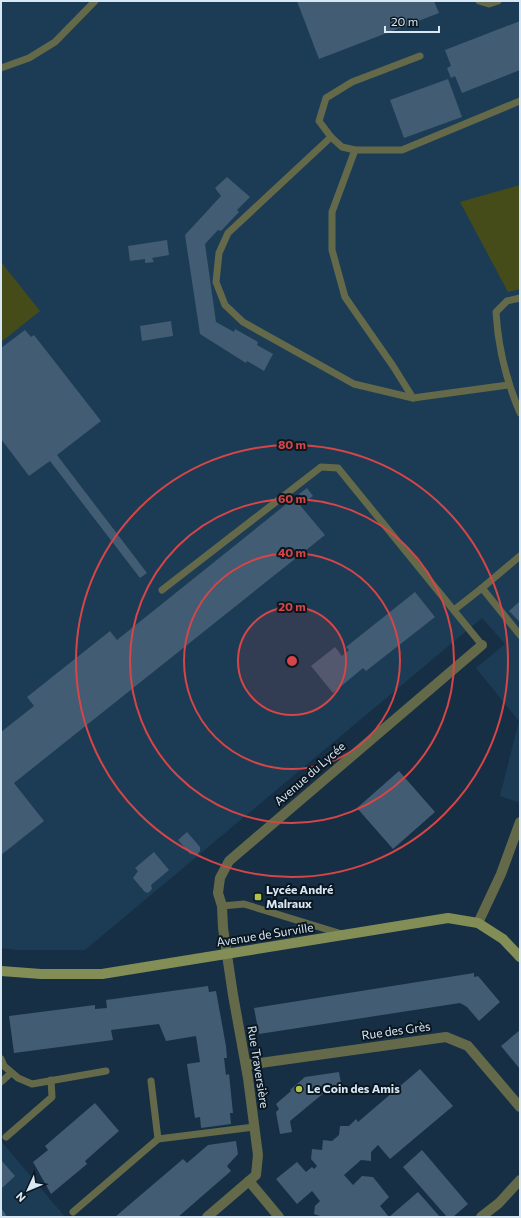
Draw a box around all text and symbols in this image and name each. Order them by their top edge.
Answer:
scale bar [385,8,439,34]
text: 20 m [391,14,418,28]
text: 80 m [278,437,306,451]
text: 60 m [278,491,306,505]
text: 40 m [278,545,306,559]
text: 20 m [278,599,306,613]
centre of rings [285,654,299,668]
street label: Avenue du Lycée [271,739,348,808]
place label: Lycée André Malraux [266,882,333,910]
marker: Lycée André Malraux [253,892,263,902]
street label: Avenue de Surville [215,919,314,949]
street label: Rue des Grès [360,1018,431,1042]
street label: Rue Traversière [246,1025,272,1109]
place label: Le Coin des Amis [307,1081,400,1095]
marker: Le Coin des Amis [294,1084,304,1094]
north arrow [8,1170,48,1210]
text: N [13,1190,28,1205]

